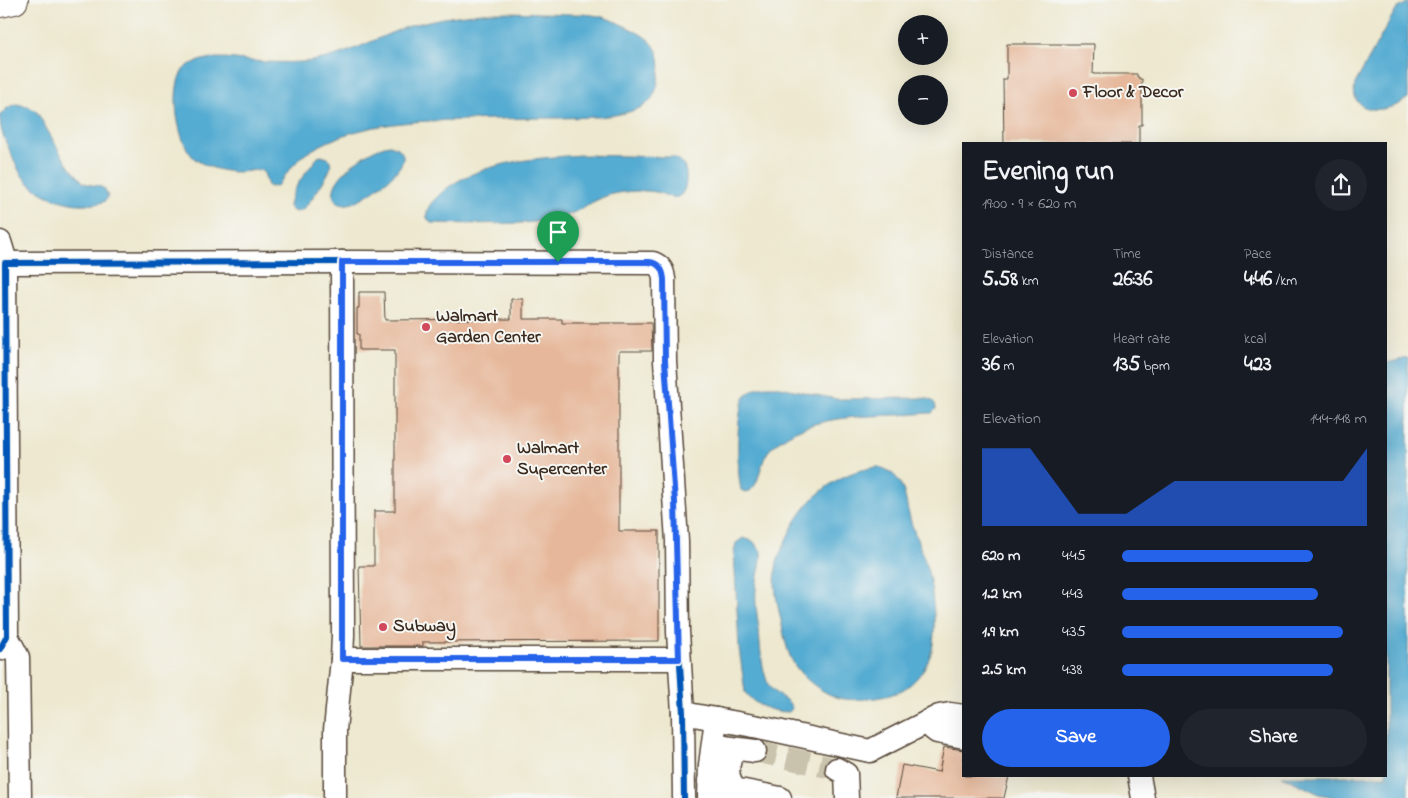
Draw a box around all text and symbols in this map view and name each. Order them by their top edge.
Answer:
map controls [898,15,948,125]
button: + [898,15,948,65]
button: − [898,75,948,125]
place label: Floor & Decor [1082,80,1184,106]
marker: Floor & Decor [1067,87,1079,99]
text: Evening run [982,152,1114,193]
button: share [1315,159,1367,211]
text: 19:00 · 9 × 620 m [982,192,1076,216]
pin [537,211,579,262]
icon: arrive [544,218,572,246]
text: Distance [982,244,1034,265]
text: Time [1113,244,1141,265]
text: Pace [1244,244,1271,265]
text: 5.58 [982,265,1018,295]
text: 26:36 [1113,265,1152,295]
text: 4:46 [1244,265,1272,295]
text: km [1018,271,1039,292]
text: /km [1272,271,1297,292]
place label: Walmart Garden Center [436,304,541,351]
marker: Walmart Garden Center [420,321,432,333]
text: Elevation [982,329,1033,350]
text: Heart rate [1113,329,1170,350]
text: kcal [1244,329,1266,350]
text: 36 [982,350,1000,380]
text: 135 [1113,350,1140,380]
text: 423 [1244,350,1272,380]
text: m [1000,356,1014,377]
text: bpm [1140,356,1170,377]
text: Elevation [982,407,1041,431]
text: 144–148 m [1310,407,1367,431]
place label: Walmart Supercenter [517,436,607,483]
marker: Walmart Supercenter [501,453,513,465]
text: 620 m [982,544,1020,568]
text: 4:45 [1062,544,1086,568]
text: 1.2 km [982,582,1022,606]
text: 4:43 [1062,582,1083,606]
place label: Subway [393,614,456,641]
text: 1.9 km [982,620,1019,644]
text: 4:35 [1062,620,1086,644]
marker: Subway [377,621,389,633]
text: 2.5 km [982,658,1026,682]
text: 4:38 [1062,658,1083,682]
button: Save [982,709,1170,767]
button: Share [1180,709,1367,767]

